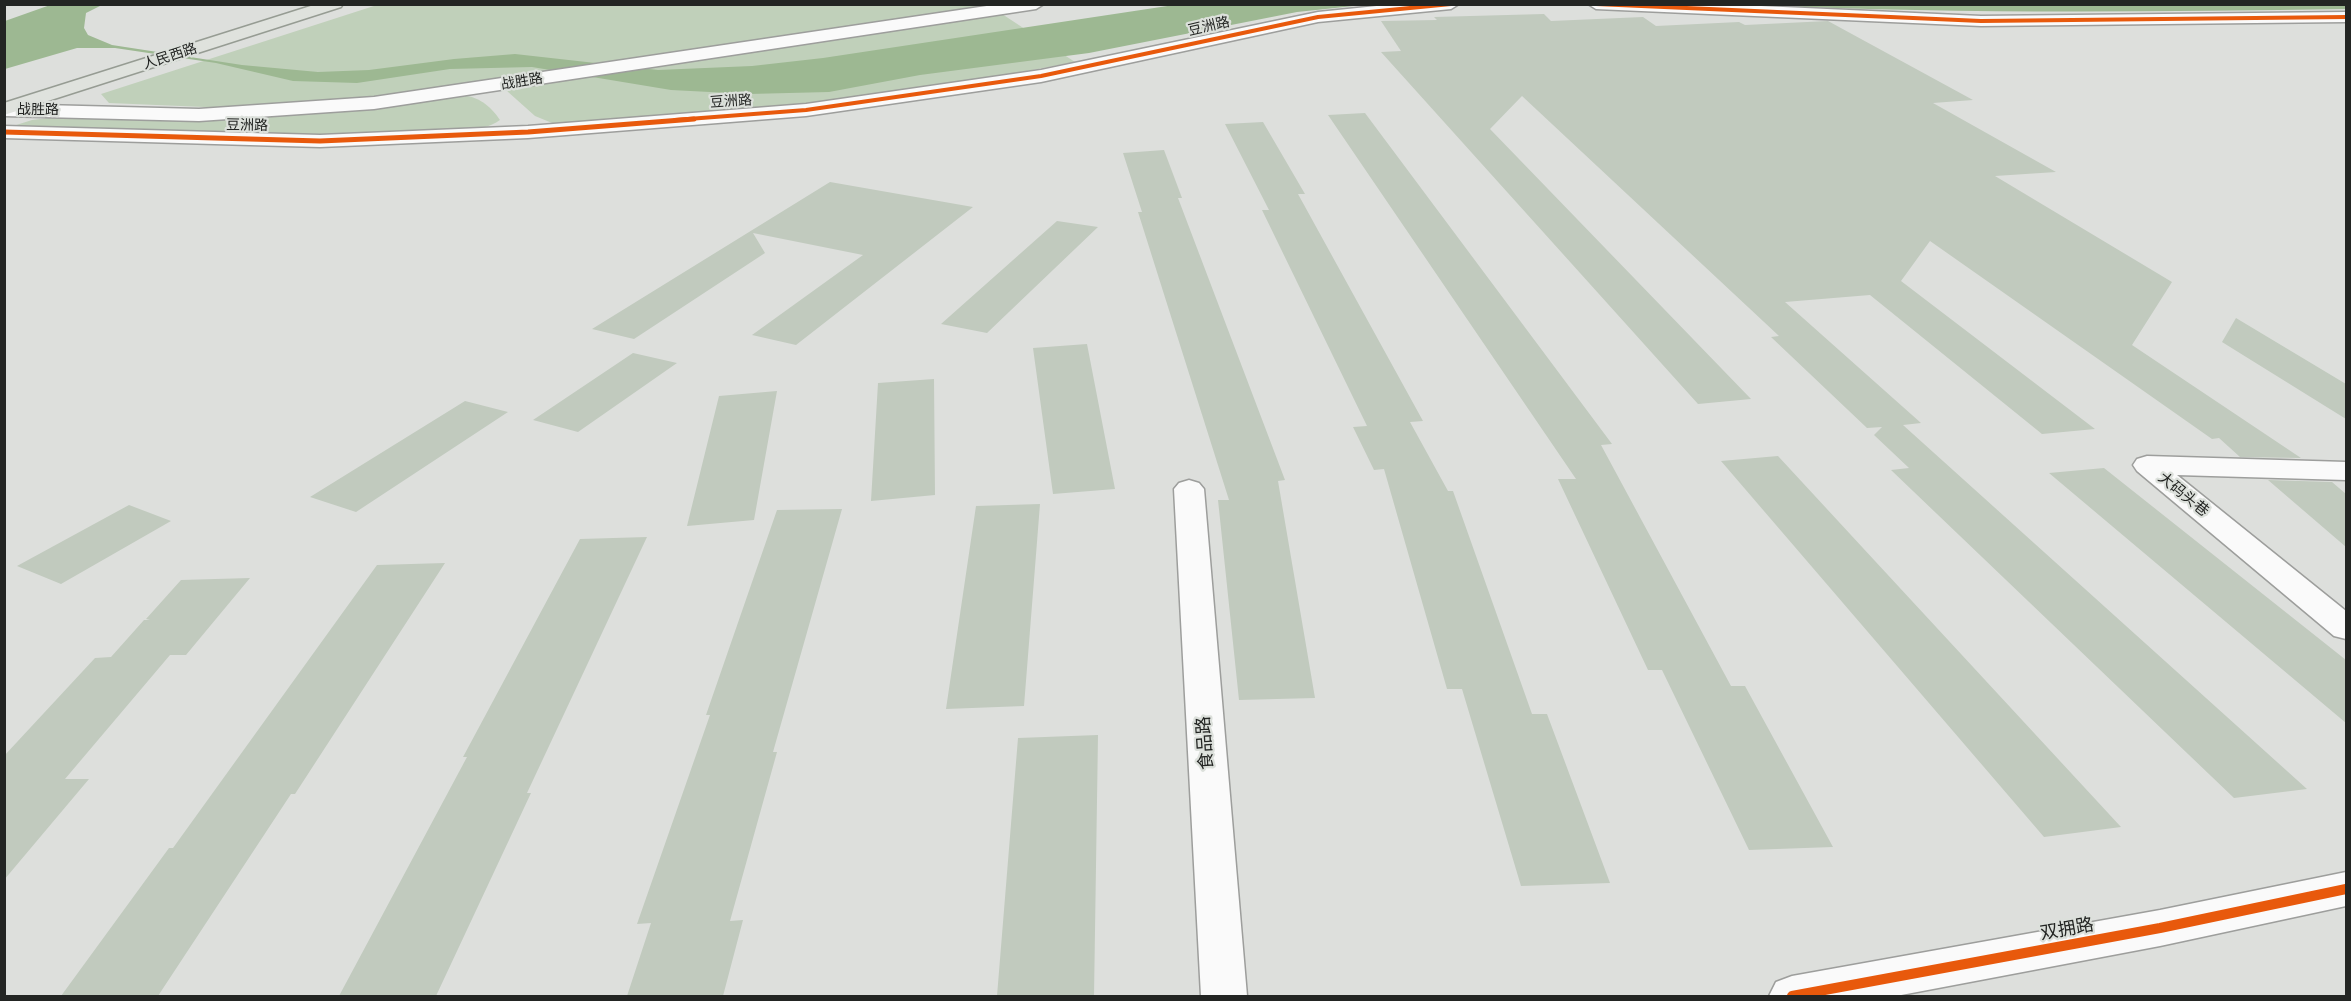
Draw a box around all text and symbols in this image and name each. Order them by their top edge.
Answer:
street label: 豆洲路 [1187,14,1231,40]
street label: 人民西路 [141,40,199,74]
street label: 战胜路 [500,70,544,94]
street label: 豆洲路 [709,92,753,112]
street label: 战胜路 [17,102,59,118]
street label: 豆洲路 [226,117,268,135]
street label: 大码头巷 [2154,469,2212,521]
street label: 食品路 [1193,715,1219,771]
street label: 双拥路 [2039,915,2095,945]

